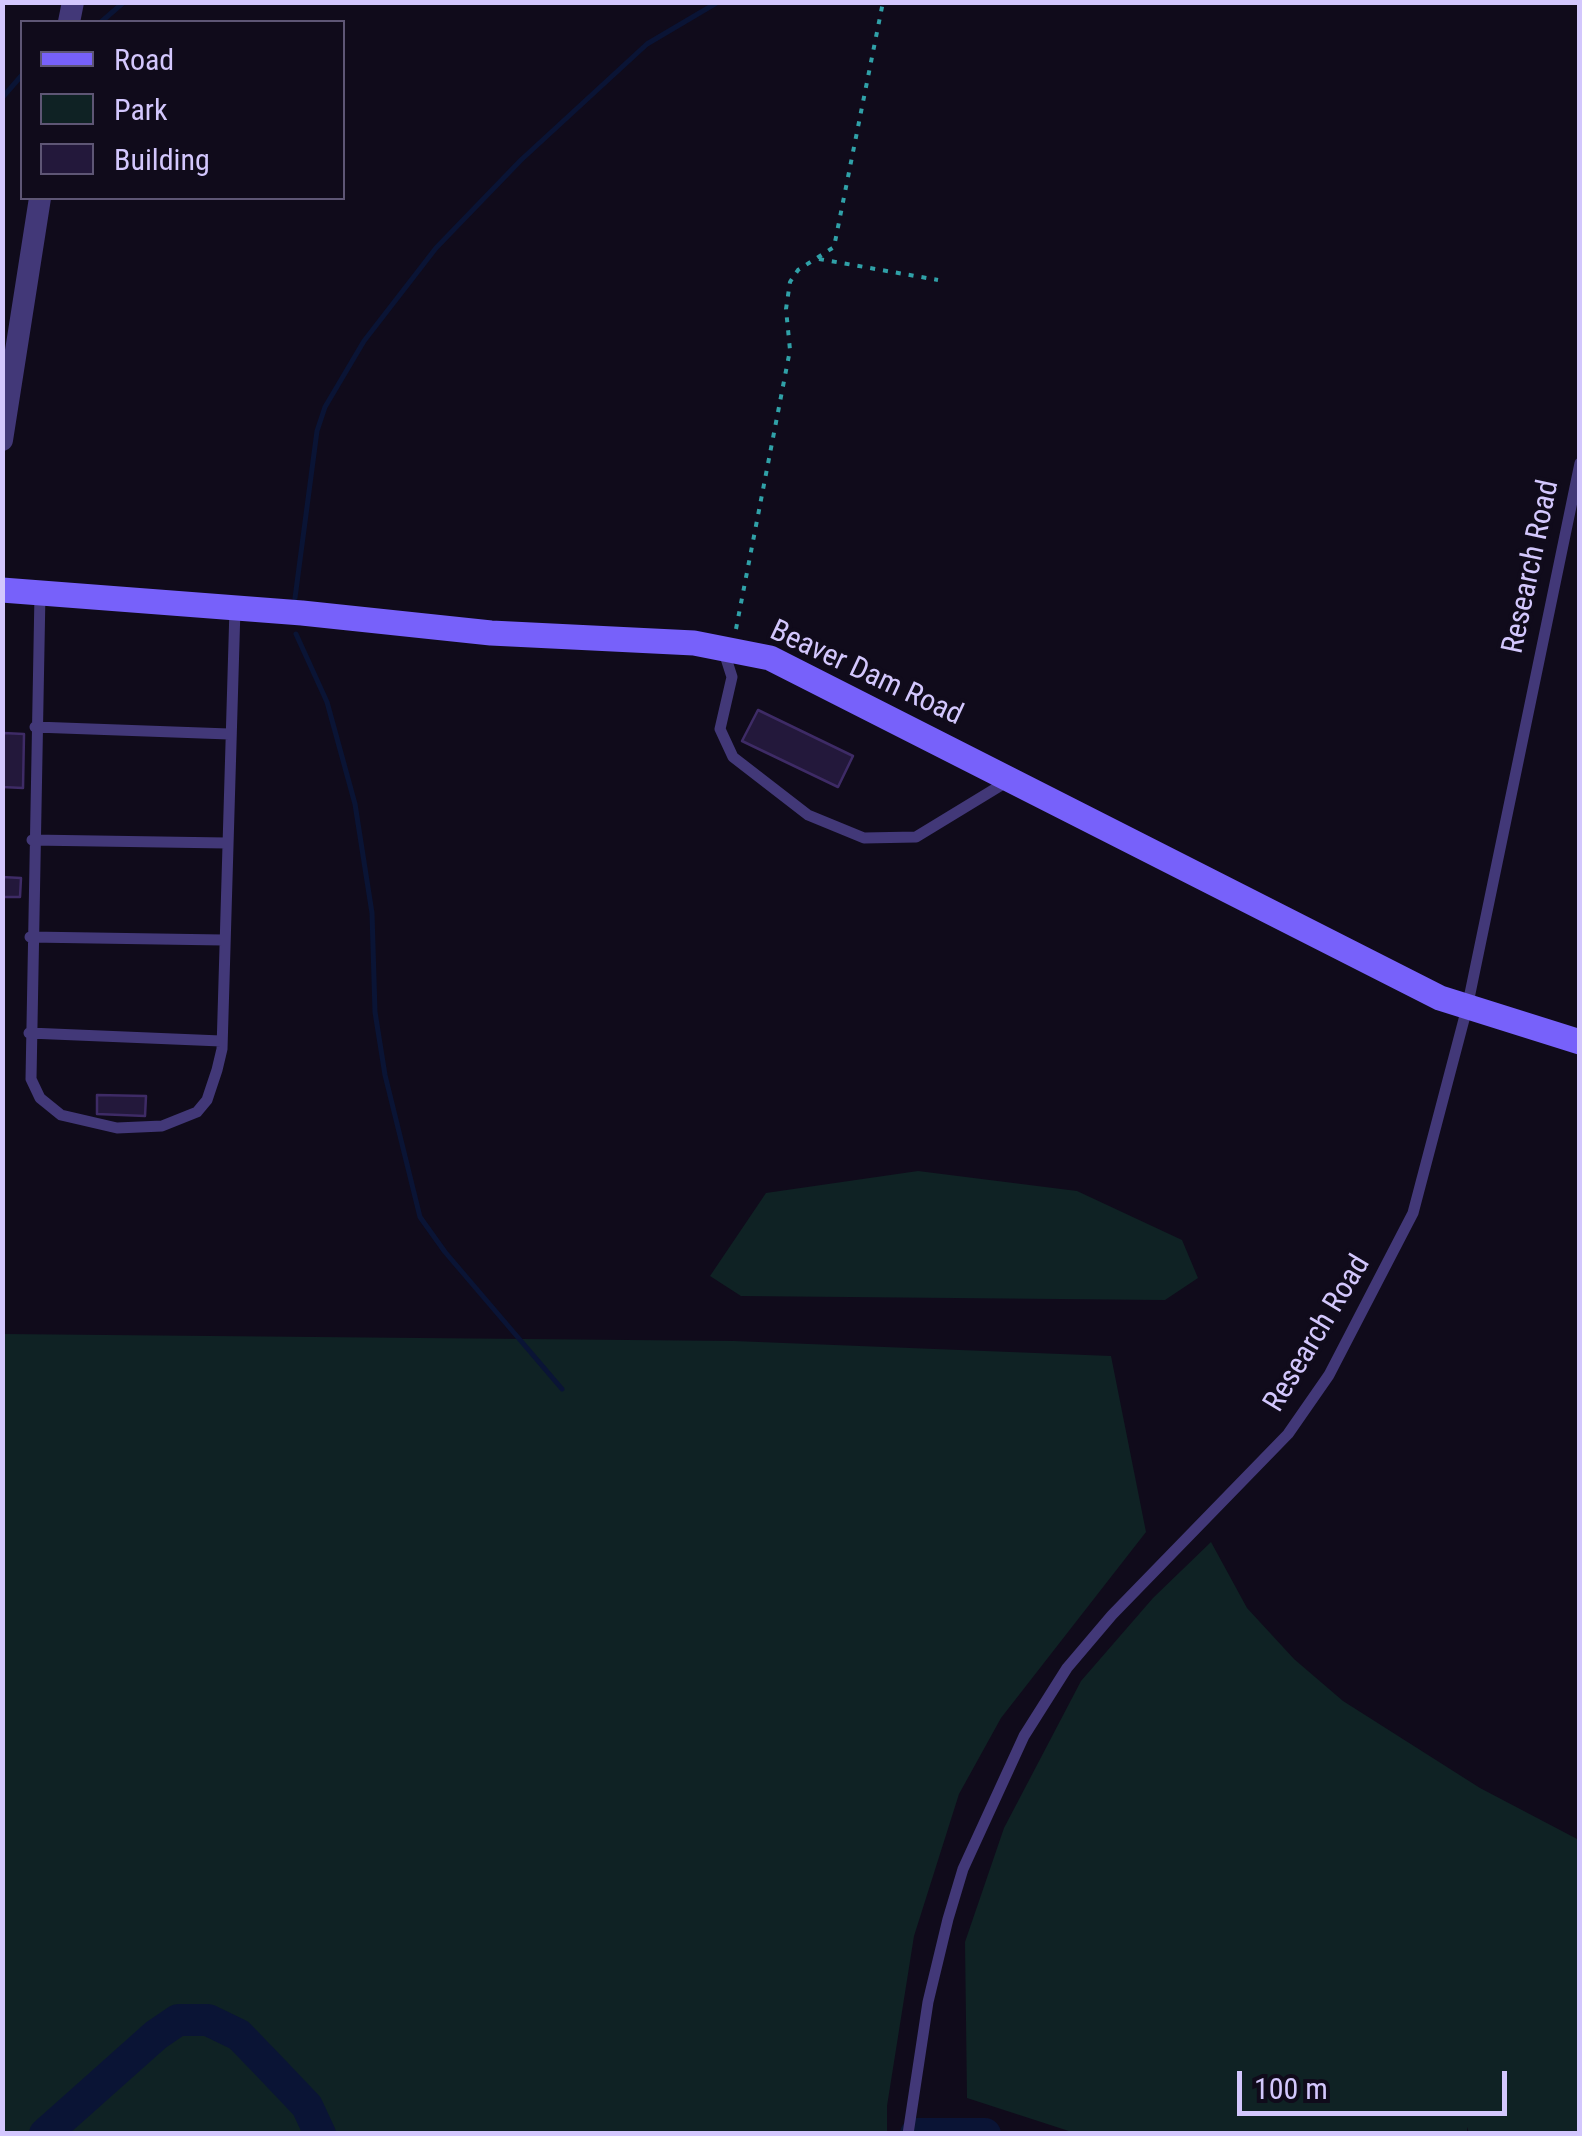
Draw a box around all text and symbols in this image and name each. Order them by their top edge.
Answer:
legend [20,20,345,200]
text: Road [114,42,174,77]
text: Park [114,92,168,127]
text: Building [114,142,210,177]
street label: Research Road [1496,477,1568,657]
street label: Beaver Dam Road [764,614,968,734]
street label: Research Road [1257,1249,1379,1419]
scale bar [1242,2051,1512,2113]
text: 100 m [1254,2071,1328,2106]

